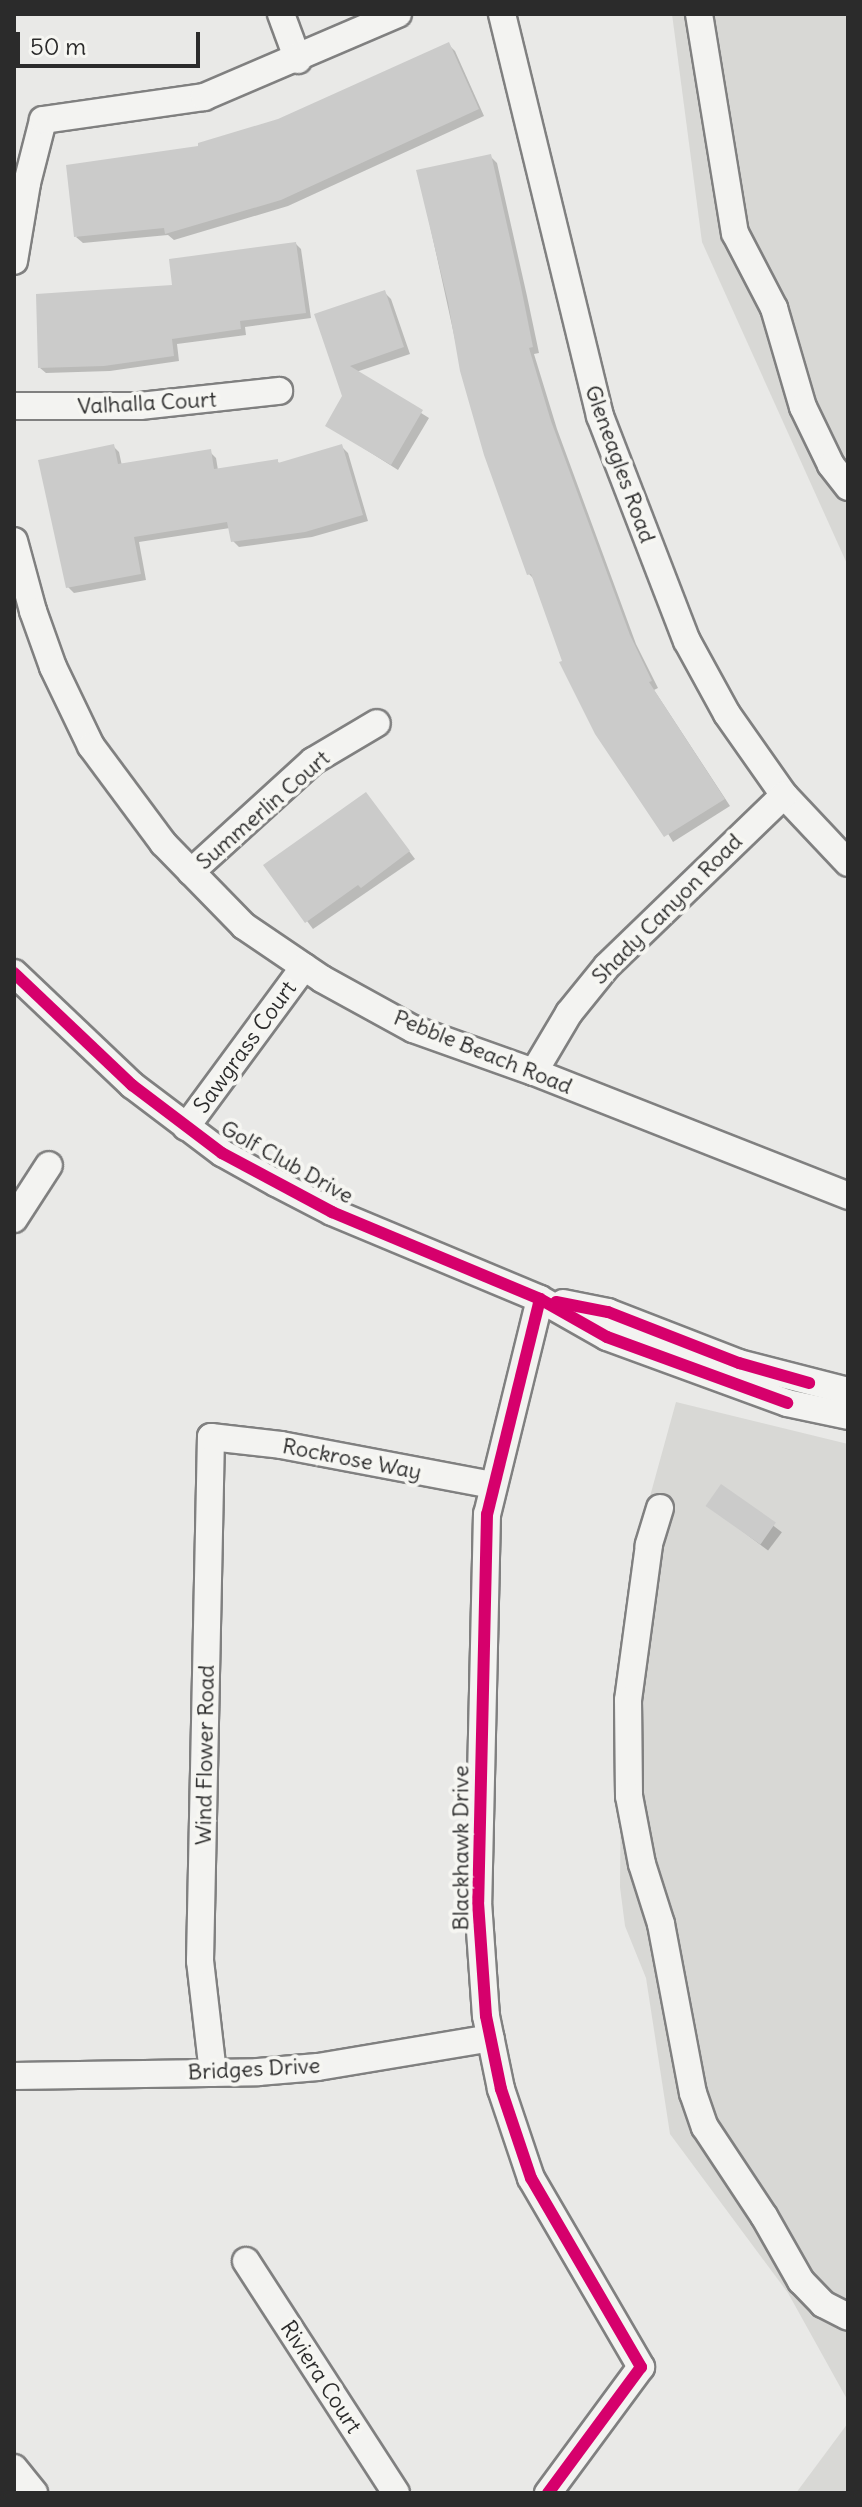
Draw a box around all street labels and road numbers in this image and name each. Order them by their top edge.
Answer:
street label: Gleneagles Road [579,382,661,546]
street label: Valhalla Court [77,386,217,420]
street label: Summerlin Court [191,745,335,875]
street label: Shady Canyon Road [586,828,748,990]
street label: Sawgrass Court [188,976,302,1118]
street label: Pebble Beach Road [390,1004,576,1100]
street label: Golf Club Drive [216,1115,358,1209]
street label: Rockrose Way [280,1433,424,1485]
street label: Wind Flower Road [190,1665,220,1845]
street label: Blackhawk Drive [448,1765,474,1931]
street label: Bridges Drive [187,2052,321,2086]
street label: Riviera Court [275,2316,367,2438]

